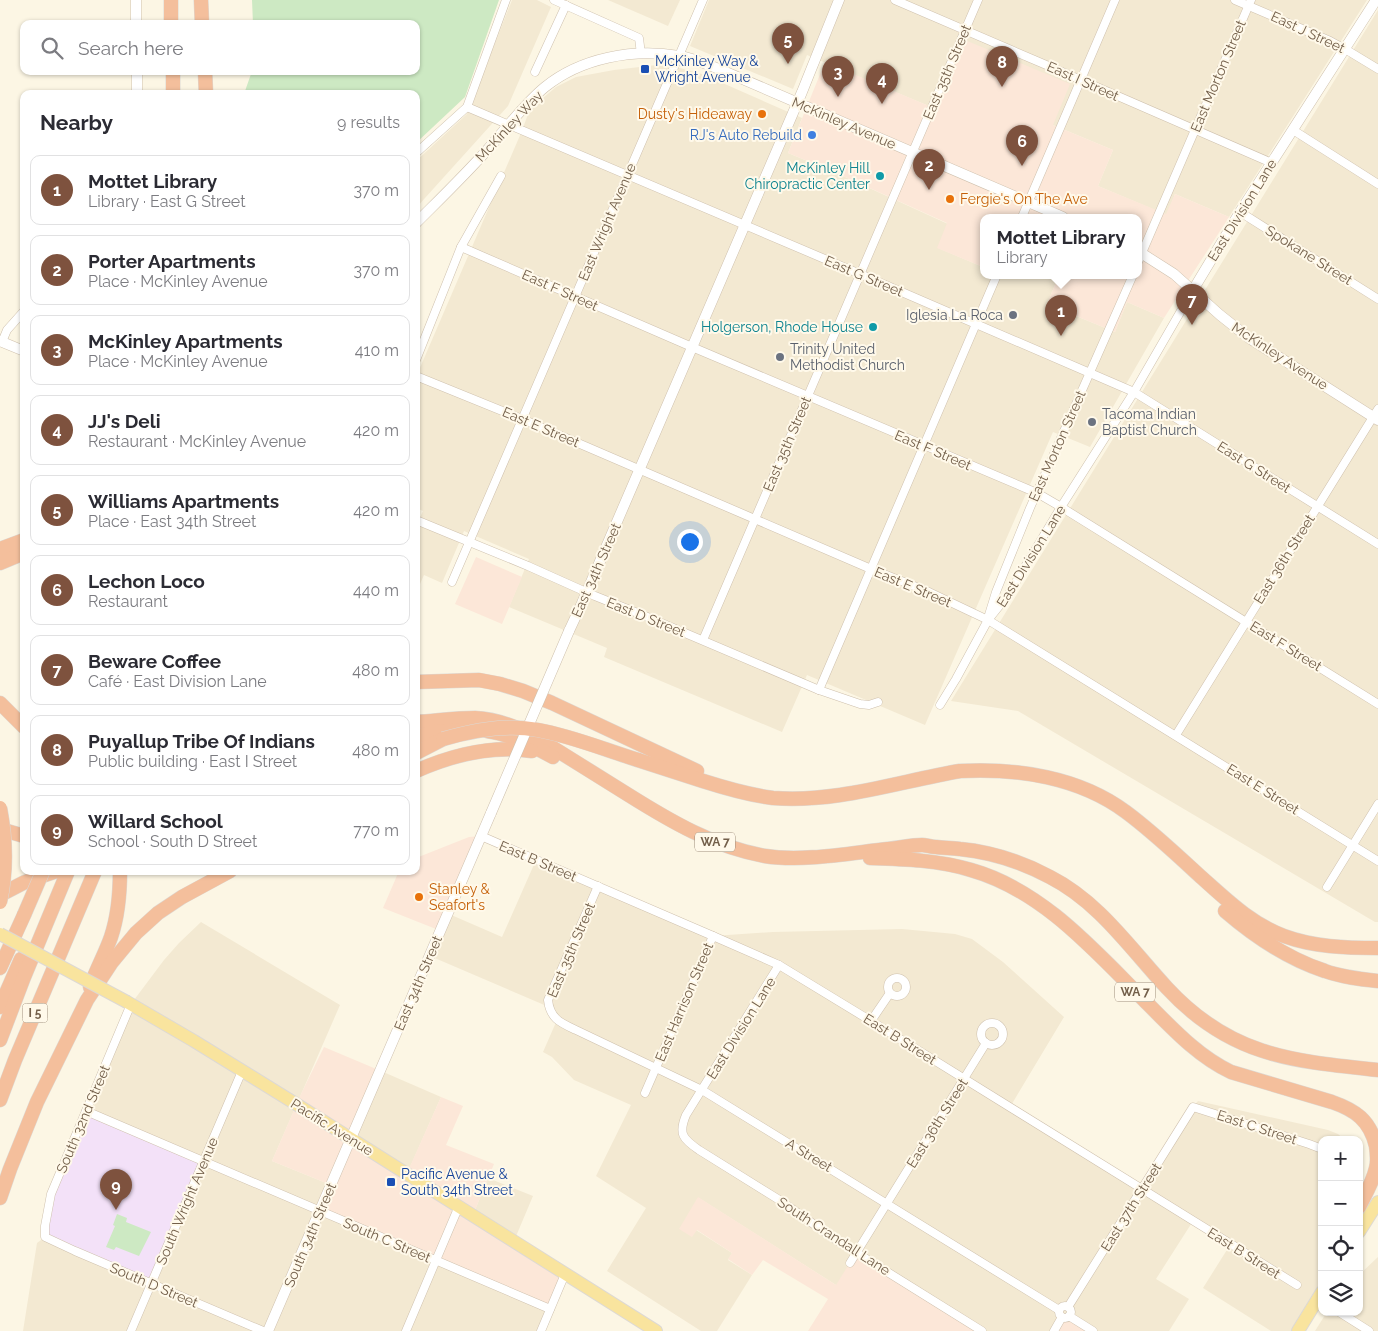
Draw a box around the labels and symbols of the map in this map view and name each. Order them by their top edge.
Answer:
street label: East J Street [1268,8,1348,56]
street label: East Morton Street [1187,17,1249,134]
street label: East 35th Street [920,22,974,122]
pin: 5 [772,23,804,64]
pin: 8 [986,46,1018,87]
place label: McKinley Way & Wright Avenue [655,53,759,85]
pin: 3 [822,56,854,97]
street label: East I Street [1045,58,1122,104]
marker: McKinley Way & Wright Avenue [639,63,651,75]
pin: 4 [866,63,898,104]
street label: McKinley Way [472,87,546,165]
street label: McKinley Avenue [790,94,898,152]
place label: Dusty's Hideaway [638,106,752,122]
marker: Dusty's Hideaway [756,108,768,120]
pin: 6 [1006,125,1038,166]
place label: RJ's Auto Rebuild [690,127,802,143]
marker: RJ's Auto Rebuild [806,129,818,141]
pin: 2 [913,149,945,190]
street label: East Division Lane [1204,156,1280,264]
place label: McKinley Hill Chiropractic Center [745,160,870,192]
street label: East Wright Avenue [575,161,639,283]
marker: McKinley Hill Chiropractic Center [874,170,886,182]
place label: Fergie's On The Ave [960,191,1088,207]
marker: Fergie's On The Ave [944,193,956,205]
street label: Spokane Street [1263,222,1356,288]
street label: East G Street [822,252,906,300]
street label: East F Street [520,266,601,314]
pin: 7 [1176,284,1208,325]
pin: 1 [1045,295,1077,336]
place label: Iglesia La Roca [906,307,1003,323]
marker: Iglesia La Roca [1007,309,1019,321]
place label: Holgerson, Rhode House [701,319,863,335]
street label: McKinley Avenue [1229,319,1331,393]
marker: Holgerson, Rhode House [867,321,879,333]
place label: Trinity United Methodist Church [790,341,905,373]
marker: Trinity United Methodist Church [774,351,786,363]
street label: East Morton Street [1025,388,1089,504]
street label: East 35th Street [760,394,814,494]
street label: East E Street [500,404,582,451]
place label: Tacoma Indian Baptist Church [1102,406,1197,438]
marker: Tacoma Indian Baptist Church [1086,416,1098,428]
street label: East F Street [892,427,974,473]
street label: East G Street [1214,438,1294,496]
street label: East Division Lane [993,502,1069,610]
street label: East 36th Street [1250,511,1318,607]
street label: East 34th Street [568,520,624,620]
your location [677,529,703,555]
street label: East E Street [872,564,954,611]
street label: East D Street [604,594,688,640]
street label: East F Street [1247,618,1325,675]
street label: East E Street [1224,760,1302,818]
road number: WA 7 [695,832,735,852]
street label: East B Street [497,837,580,885]
place label: Stanley & Seafort's [429,881,490,913]
marker: Stanley & Seafort's [413,891,425,903]
street label: East 35th Street [544,900,598,1000]
street label: East 34th Street [391,933,445,1033]
street label: East Harrison Street [652,940,716,1064]
street label: East Division Lane [703,974,779,1082]
road number: WA 7 [1115,982,1155,1002]
road number: I 5 [22,1004,48,1022]
street label: East B Street [861,1010,940,1068]
street label: South 32nd Street [53,1062,113,1175]
street label: East 36th Street [903,1075,971,1171]
street label: Pacific Avenue [288,1095,376,1159]
street label: East C Street [1215,1107,1299,1148]
street label: South Wright Avenue [153,1135,221,1267]
street label: A Street [783,1135,835,1175]
street label: East 37th Street [1097,1160,1165,1254]
place label: Pacific Avenue & South 34th Street [401,1166,513,1198]
pin: 9 [100,1169,132,1210]
marker: Pacific Avenue & South 34th Street [385,1176,397,1188]
street label: South 34th Street [281,1180,339,1290]
street label: South Crandall Lane [775,1194,893,1278]
street label: South C Street [341,1214,433,1266]
street label: East B Street [1205,1224,1284,1282]
street label: South D Street [108,1259,201,1311]

